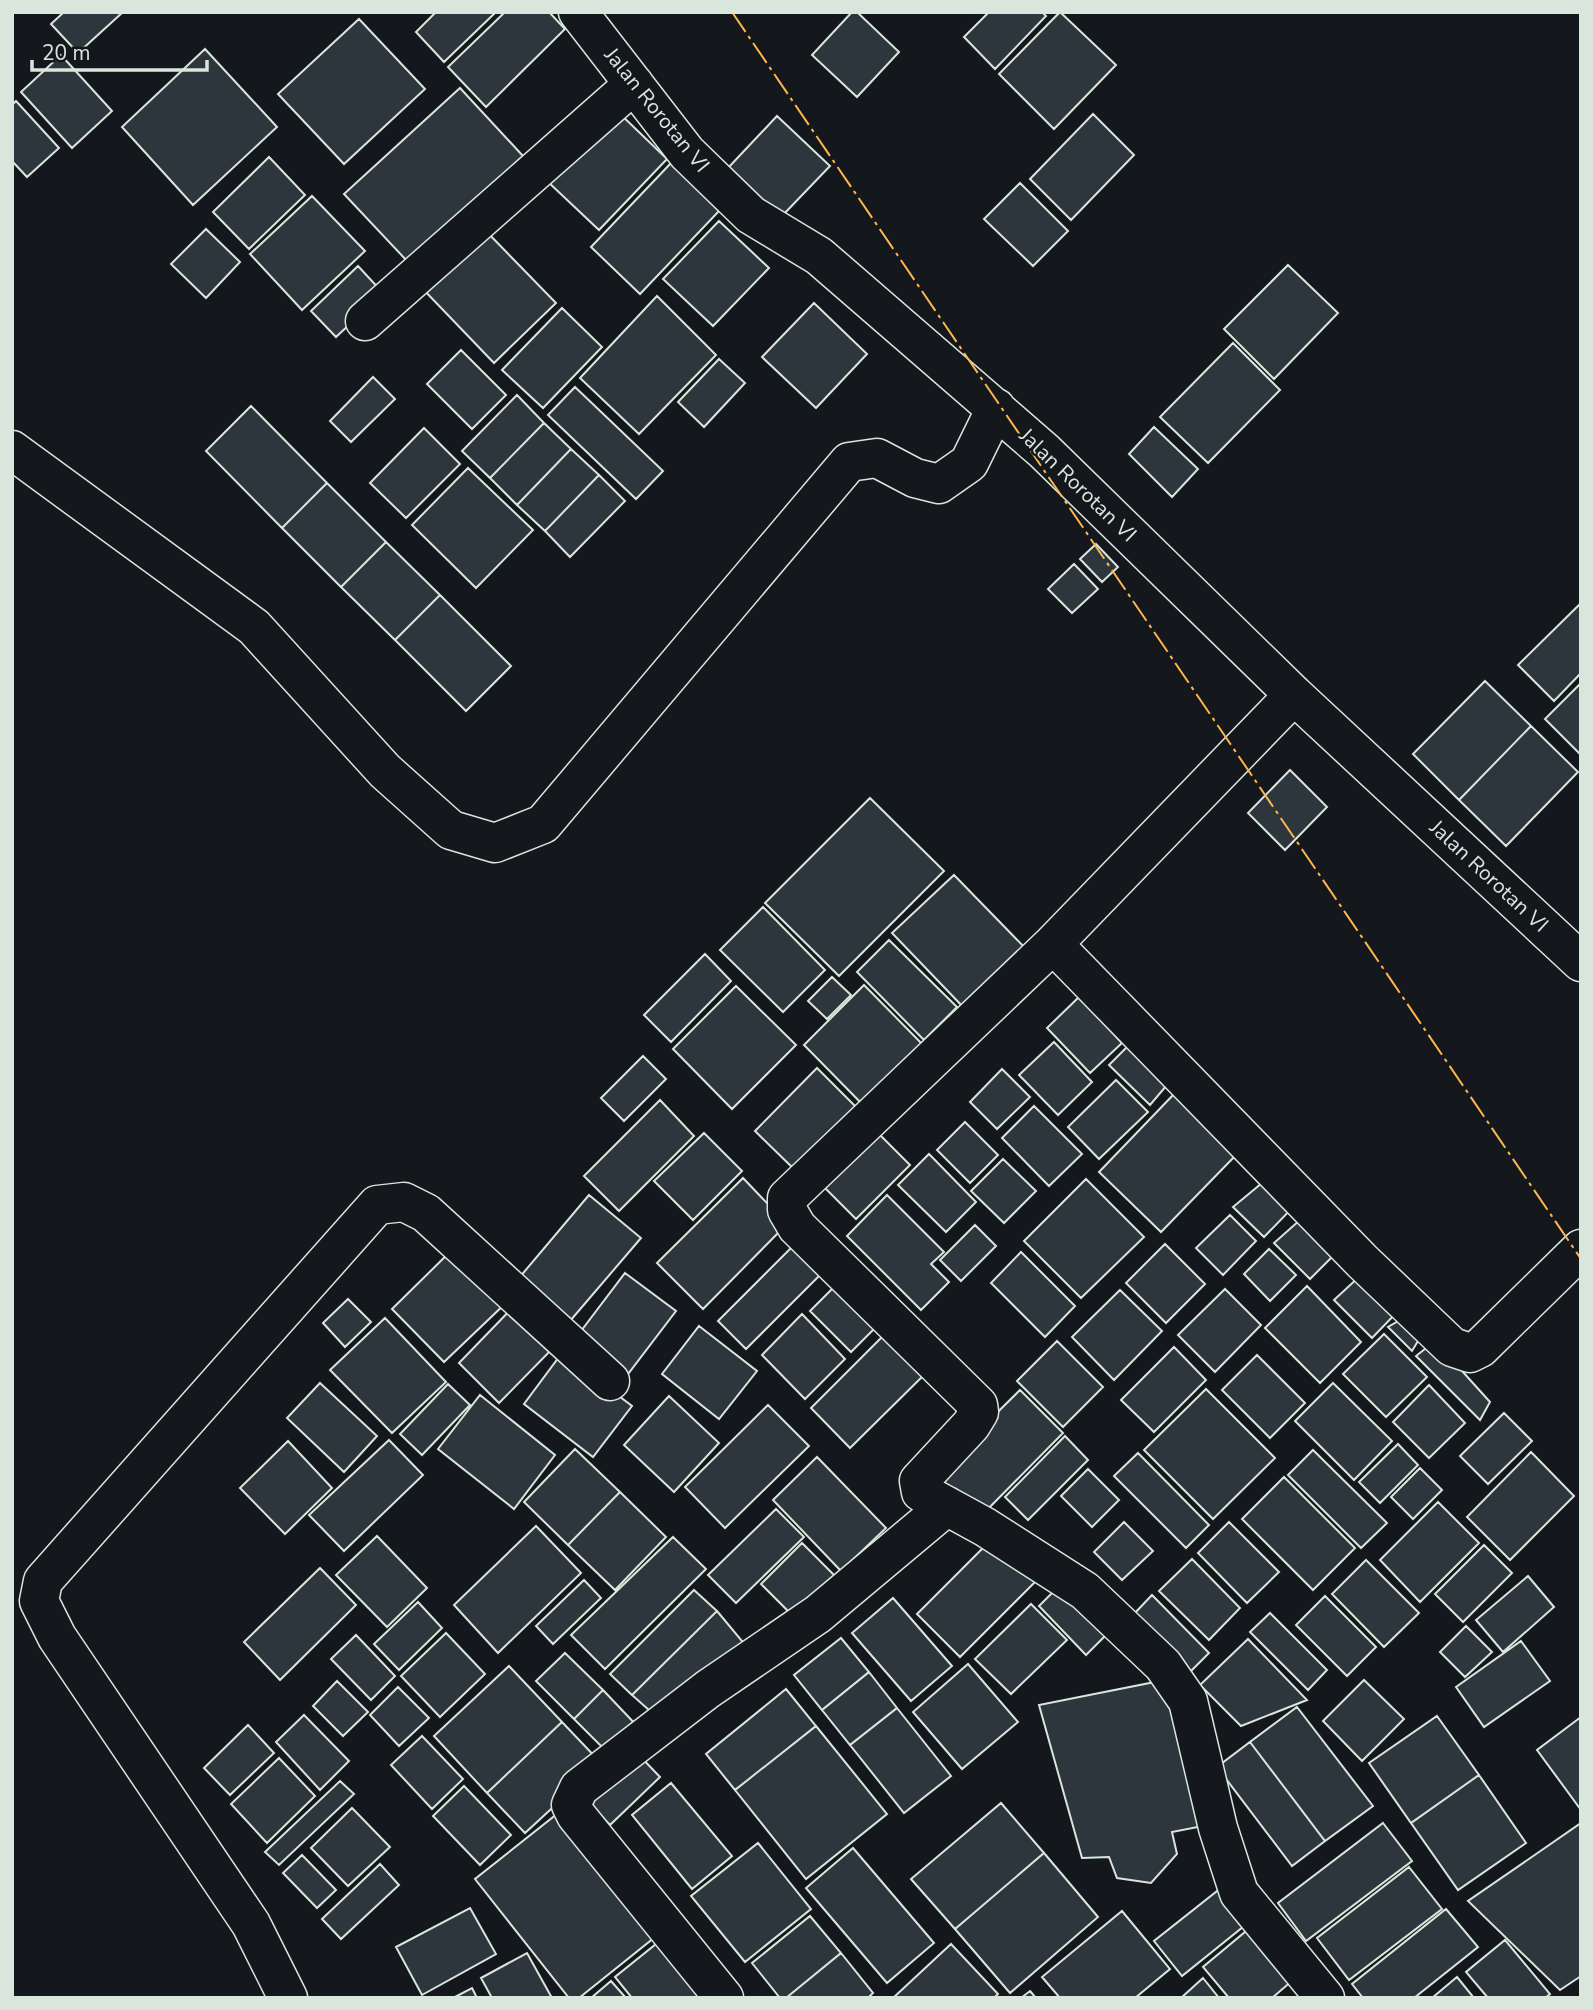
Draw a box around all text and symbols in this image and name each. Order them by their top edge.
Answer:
scale bar [32,28,206,72]
text: 20 m [42,39,91,67]
street label: Jalan Rorotan VI [597,41,716,178]
street label: Jalan Rorotan VI [1013,421,1143,548]
street label: Jalan Rorotan VI [1423,813,1554,938]

